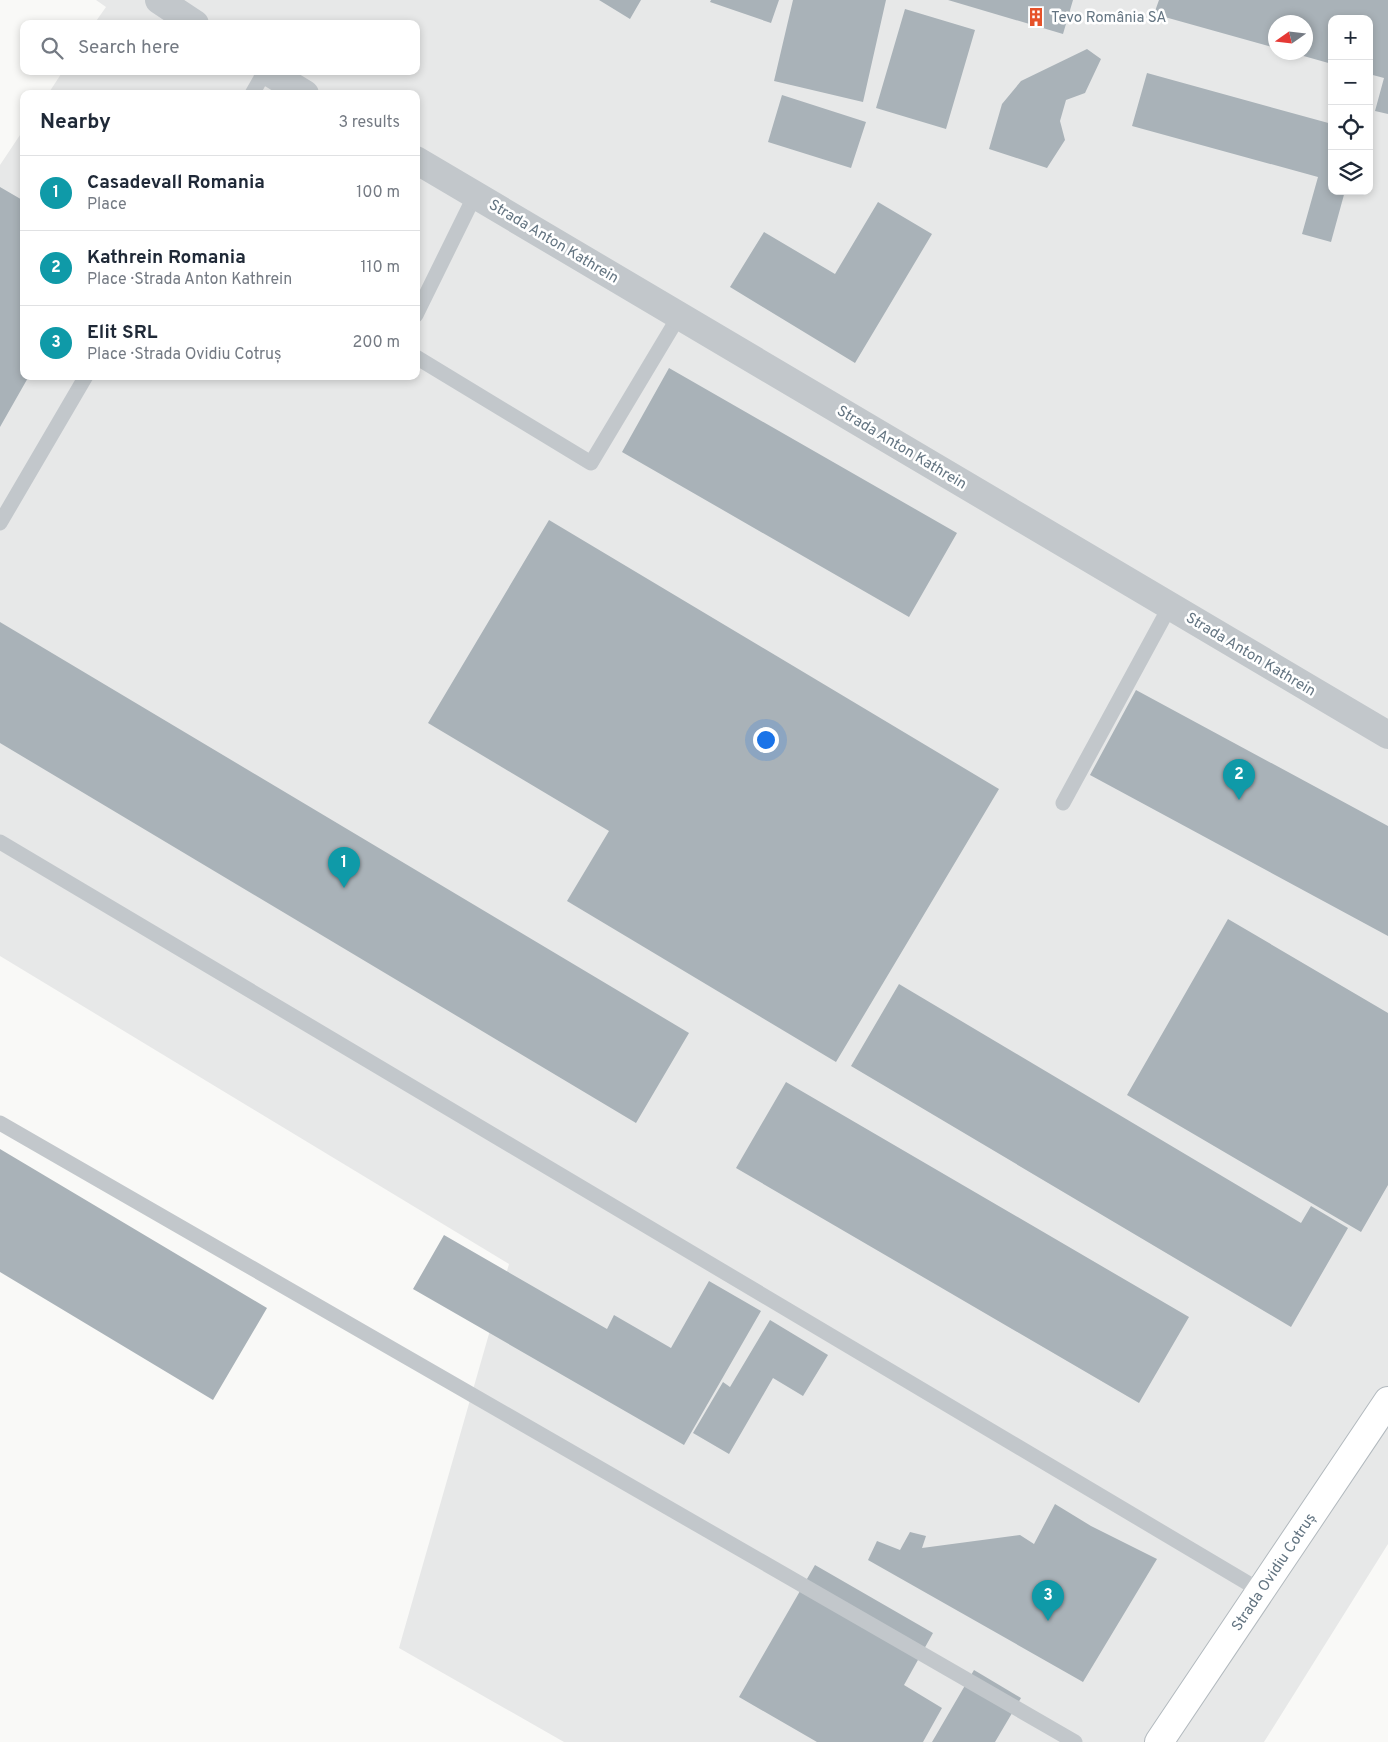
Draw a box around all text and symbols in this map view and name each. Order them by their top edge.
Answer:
building icon: Tevo România SA [1025,6,1047,28]
place label: Tevo România SA [1051,9,1167,28]
north arrow [1268,15,1313,60]
map controls [1328,15,1373,195]
button: + [1328,15,1373,60]
search box [20,20,420,75]
icon: search [38,34,66,62]
text: Search here [78,36,180,60]
button: − [1328,60,1373,105]
button: locate [1328,105,1373,150]
text: Nearby [40,109,111,136]
text: 3 results [338,113,400,133]
button: layers [1328,150,1373,195]
text: Casadevall Romania [87,171,265,195]
text: 1 [53,183,59,203]
text: 100 m [356,183,400,203]
text: Place [87,195,127,215]
street label: Strada Anton Kathrein [485,196,622,289]
text: Kathrein Romania [87,246,246,270]
text: 2 [51,258,61,278]
text: 110 m [360,258,400,278]
text: Place · Strada Anton Kathrein [87,270,292,290]
text: Elit SRL [87,321,157,345]
text: 3 [51,333,61,353]
text: 200 m [352,333,400,353]
text: Place · Strada Ovidiu Cotruș [87,345,282,365]
street label: Strada Anton Kathrein [833,402,970,495]
street label: Strada Anton Kathrein [1182,609,1319,702]
your location [753,727,779,753]
pin: 2 [1223,759,1255,800]
pin: 1 [328,847,360,888]
street label: Strada Ovidiu Cotruș [1228,1510,1321,1635]
pin: 3 [1032,1580,1064,1621]

